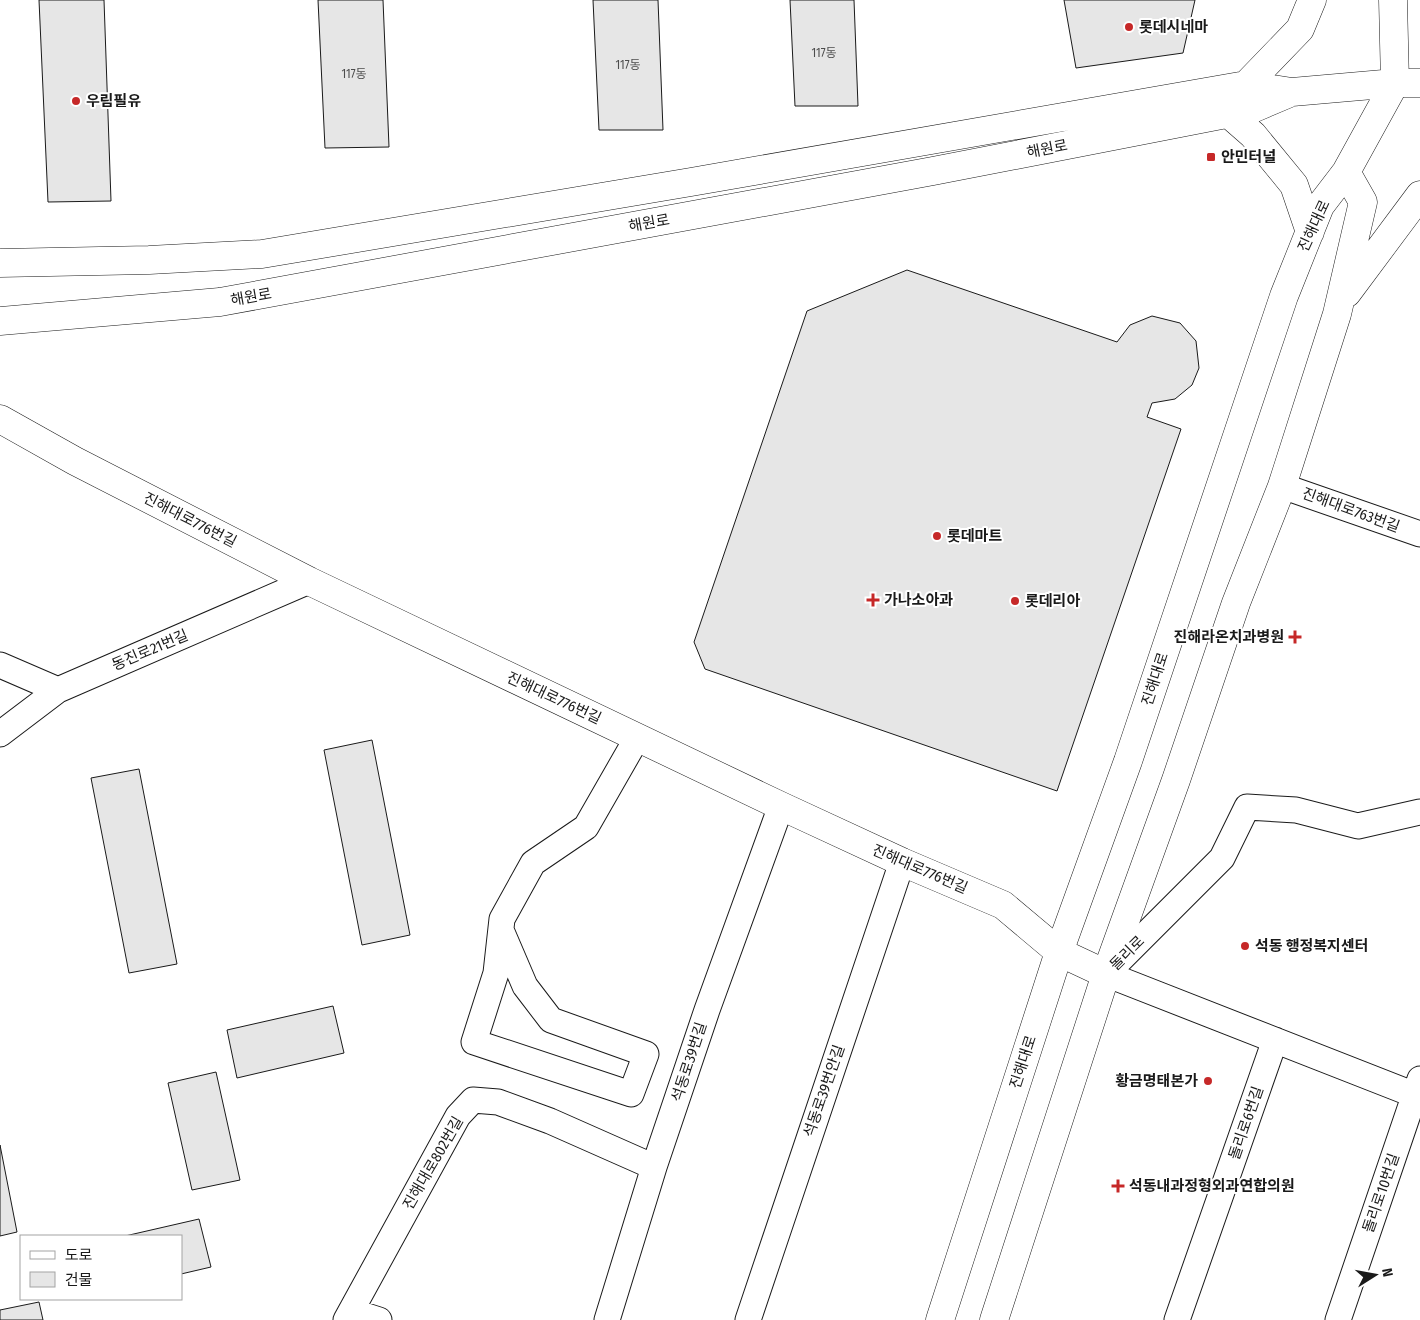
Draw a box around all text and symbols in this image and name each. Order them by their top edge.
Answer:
place label: 롯데시네마 [1139,18,1208,36]
marker: 롯데시네마 [1123,21,1135,33]
house number: 117동 [811,46,837,60]
house number: 117동 [615,58,641,72]
house number: 117동 [341,67,367,81]
place label: 우림필유 [86,92,141,110]
marker: 우림필유 [70,95,82,107]
street label: 해원로 [1025,136,1069,162]
place label: 안민터널 [1221,148,1276,166]
marker: 안민터널 [1205,151,1217,163]
street label: 진해대로 [1294,197,1334,255]
street label: 해원로 [627,211,671,235]
street label: 해원로 [229,285,273,309]
street label: 진해대로763번길 [1300,484,1402,536]
street label: 진해대로776번길 [140,489,240,551]
place label: 롯데마트 [947,527,1002,545]
marker: 롯데마트 [931,530,943,542]
place label: 가나소아과 [884,591,953,609]
place label: 롯데리아 [1025,592,1080,610]
marker: 가나소아과 [866,593,880,607]
marker: 롯데리아 [1009,595,1021,607]
street label: 동진로21번길 [109,626,191,674]
place label: 진해라온치과병원 [1174,628,1284,646]
marker: 진해라온치과병원 [1288,630,1302,644]
street label: 진해대로 [1138,650,1172,708]
street label: 진해대로776번길 [504,668,604,728]
street label: 진해대로776번길 [869,841,971,897]
street label: 돌리로 [1106,932,1148,974]
place label: 석동 행정복지센터 [1255,937,1369,955]
marker: 석동 행정복지센터 [1239,940,1251,952]
street label: 석동로39번길 [668,1020,710,1104]
street label: 진해대로 [1006,1033,1040,1091]
street label: 석동로39번안길 [800,1042,848,1140]
place label: 황금명태본가 [1115,1072,1198,1090]
marker: 황금명태본가 [1202,1075,1214,1087]
street label: 돌리로6번길 [1225,1084,1267,1162]
street label: 진해대로802번길 [399,1113,467,1213]
street label: 돌리로10번길 [1359,1151,1403,1235]
place label: 석동내과정형외과연합의원 [1129,1177,1295,1195]
marker: 석동내과정형외과연합의원 [1111,1179,1125,1193]
legend [20,1235,182,1300]
text: 도로 [65,1246,93,1264]
north arrow [1350,1250,1400,1300]
text: N [1378,1267,1396,1278]
text: 건물 [65,1271,93,1289]

